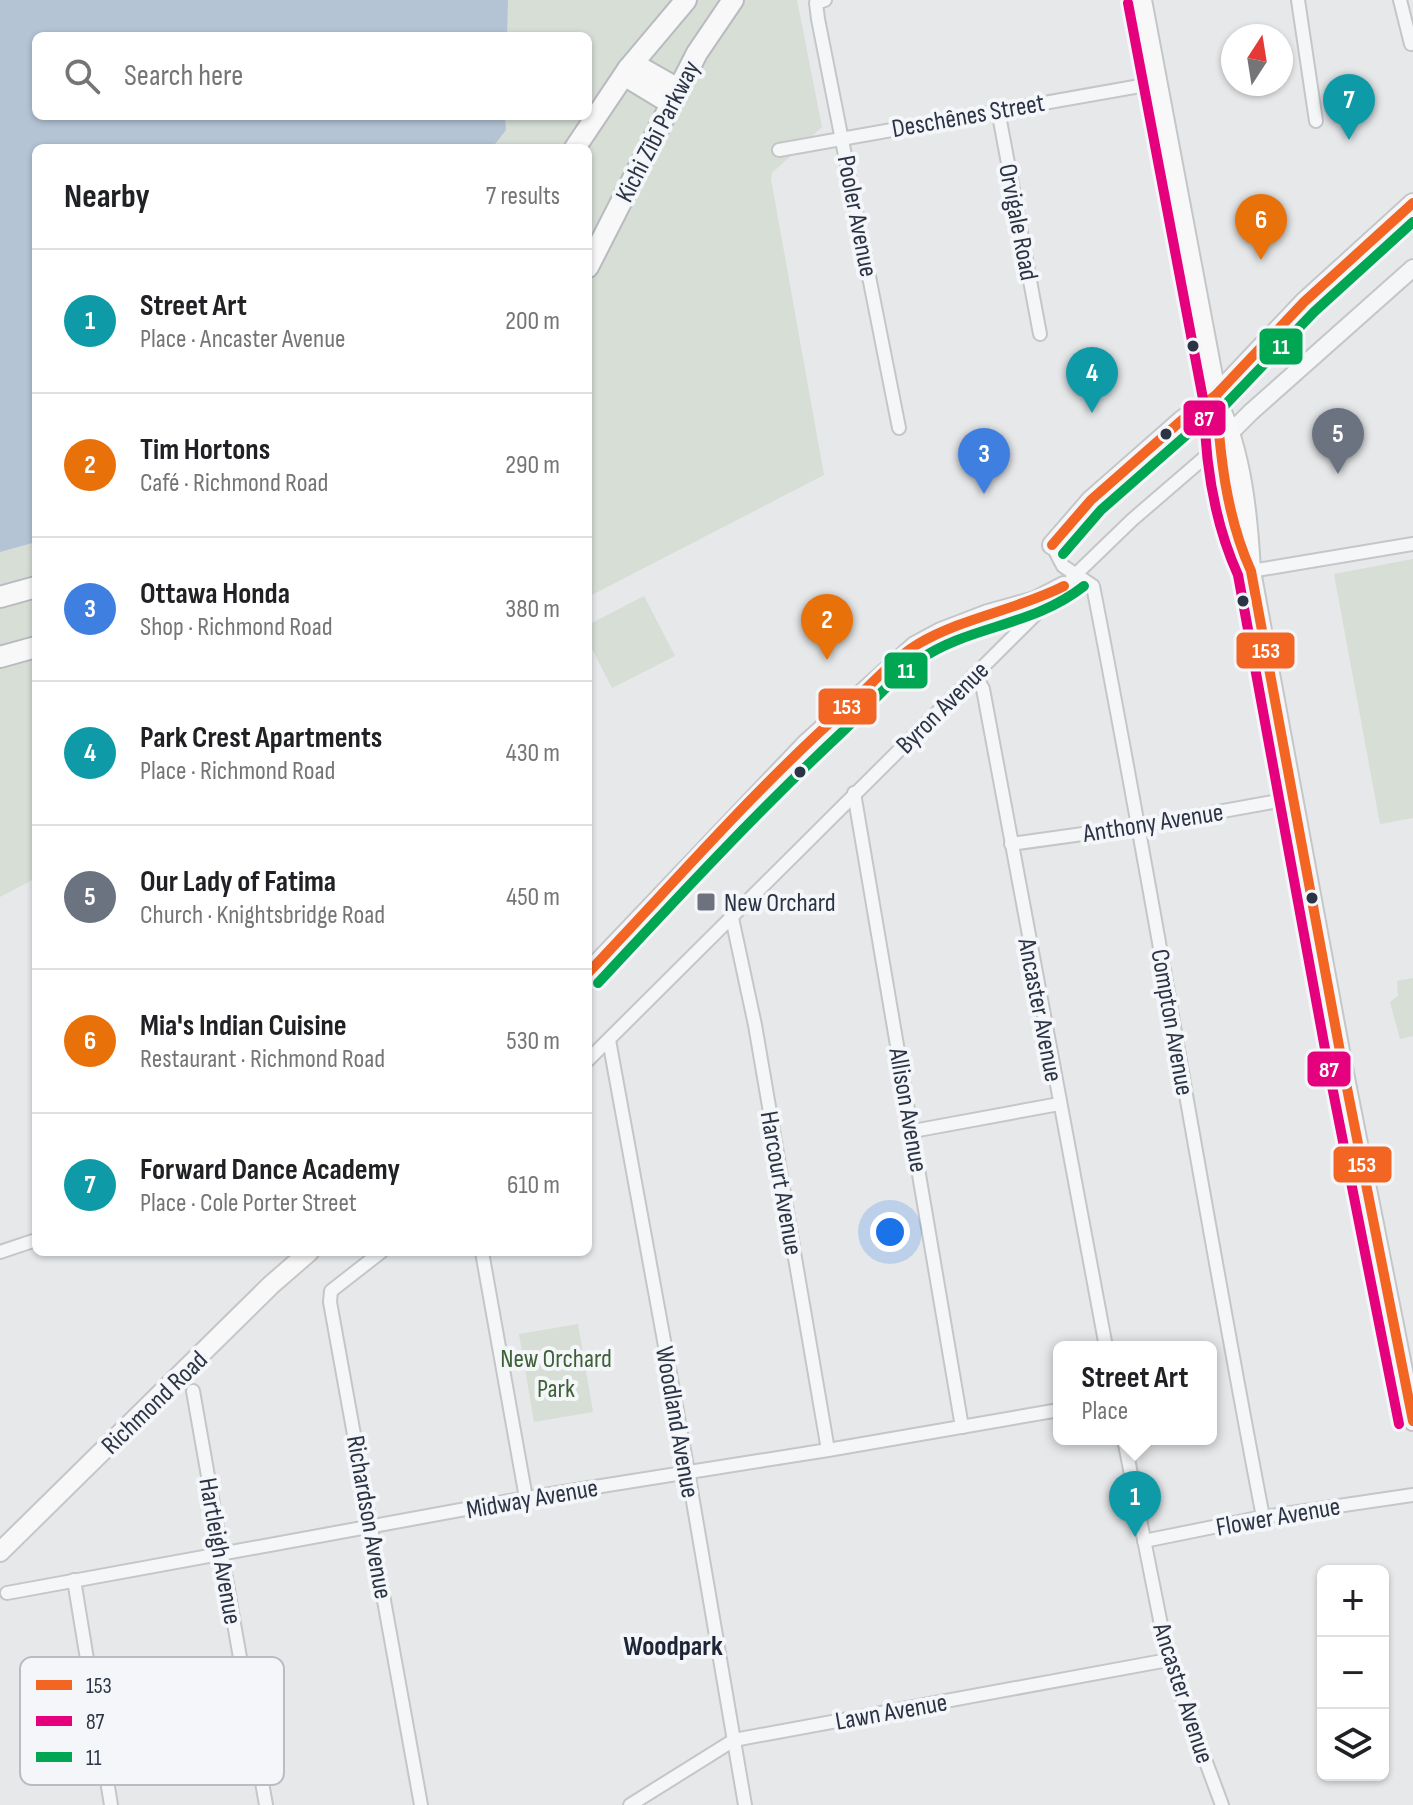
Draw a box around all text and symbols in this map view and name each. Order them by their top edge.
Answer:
north arrow [1221,24,1293,96]
search box [32,32,592,120]
icon: search [60,54,104,98]
street label: Kichi Zībī Parkway [609,56,707,208]
text: Search here [124,58,243,94]
pin: 7 [1323,74,1375,140]
street label: Deschênes Street [890,88,1047,145]
street label: Pooler Avenue [830,153,883,280]
street label: Orvigale Road [991,161,1044,283]
text: Nearby [64,176,150,217]
text: 7 results [486,181,560,212]
pin: 6 [1235,194,1287,260]
text: Street Art [140,288,247,324]
text: 1 [85,306,95,337]
text: 200 m [505,306,560,337]
text: Place · Ancaster Avenue [140,324,346,355]
line badge: 11 [1258,327,1304,366]
text: 11 [1272,334,1290,361]
unlabelled marker [1185,338,1201,354]
pin: 4 [1066,347,1118,413]
line badge: 87 [1182,399,1227,437]
text: 87 [1194,406,1214,433]
pin: 5 [1312,408,1364,474]
unlabelled marker [1158,426,1174,442]
pin: 3 [958,428,1010,494]
text: Tim Hortons [140,432,270,468]
text: 2 [84,450,96,481]
text: 290 m [505,450,560,481]
text: Café · Richmond Road [140,468,328,499]
text: Ottawa Honda [140,576,290,612]
unlabelled marker [1235,593,1251,609]
text: 3 [84,594,96,625]
text: 380 m [505,594,560,625]
pin: 2 [801,594,853,660]
text: Shop · Richmond Road [140,612,333,643]
line badge: 153 [1235,631,1296,670]
text: 153 [1252,638,1280,665]
line badge: 11 [883,651,929,690]
street label: Byron Avenue [890,655,996,761]
text: 11 [897,658,915,685]
line badge: 153 [817,687,878,726]
text: 153 [833,694,861,721]
text: Park Crest Apartments [140,720,382,756]
text: 4 [84,738,96,769]
text: 430 m [506,738,560,769]
text: Place · Richmond Road [140,756,335,787]
unlabelled marker [792,764,808,780]
street label: Anthony Avenue [1080,797,1226,850]
text: Our Lady of Fatima [140,864,336,900]
text: 5 [84,882,96,913]
text: 450 m [506,882,560,913]
place label: New Orchard [724,888,836,919]
unlabelled marker [1304,890,1320,906]
marker: New Orchard [695,891,717,913]
text: Church · Knightsbridge Road [140,900,385,931]
street label: Ancaster Avenue [1010,935,1069,1085]
street label: Compton Avenue [1143,947,1200,1098]
text: Mia's Indian Cuisine [140,1008,347,1044]
text: 6 [84,1026,96,1057]
text: 530 m [506,1026,560,1057]
text: Restaurant · Richmond Road [140,1044,385,1075]
street label: Allison Avenue [881,1045,934,1175]
line badge: 87 [1306,1050,1352,1088]
text: 87 [1319,1057,1339,1084]
street label: Harcourt Avenue [753,1109,808,1258]
line badge: 153 [1332,1145,1393,1184]
text: Forward Dance Academy [140,1152,400,1188]
text: 153 [1348,1152,1376,1179]
text: 7 [84,1170,96,1201]
text: 610 m [507,1170,560,1201]
text: Place · Cole Porter Street [140,1188,357,1219]
your location [870,1212,910,1252]
popup [1053,1341,1217,1445]
park label: New Orchard Park [500,1344,612,1405]
street label: Woodland Avenue [648,1344,705,1501]
street label: Richmond Road [96,1345,214,1461]
text: Street Art [1082,1360,1188,1396]
text: Place [1082,1396,1128,1427]
street label: Richardson Avenue [339,1433,398,1601]
pin: 1 [1109,1471,1161,1537]
street label: Midway Avenue [464,1473,600,1526]
street label: Hartleigh Avenue [191,1476,248,1627]
street label: Flower Avenue [1214,1491,1343,1544]
map controls [1317,1565,1389,1781]
button: + [1317,1565,1389,1637]
street label: Ancaster Avenue [1145,1619,1220,1767]
district label: Woodpark [623,1630,723,1663]
button: − [1317,1637,1389,1709]
legend [20,1657,284,1785]
text: 153 [86,1673,112,1700]
street label: Lawn Avenue [833,1687,950,1738]
text: 87 [86,1709,105,1736]
button: layers [1317,1709,1389,1781]
text: 11 [86,1745,102,1772]

